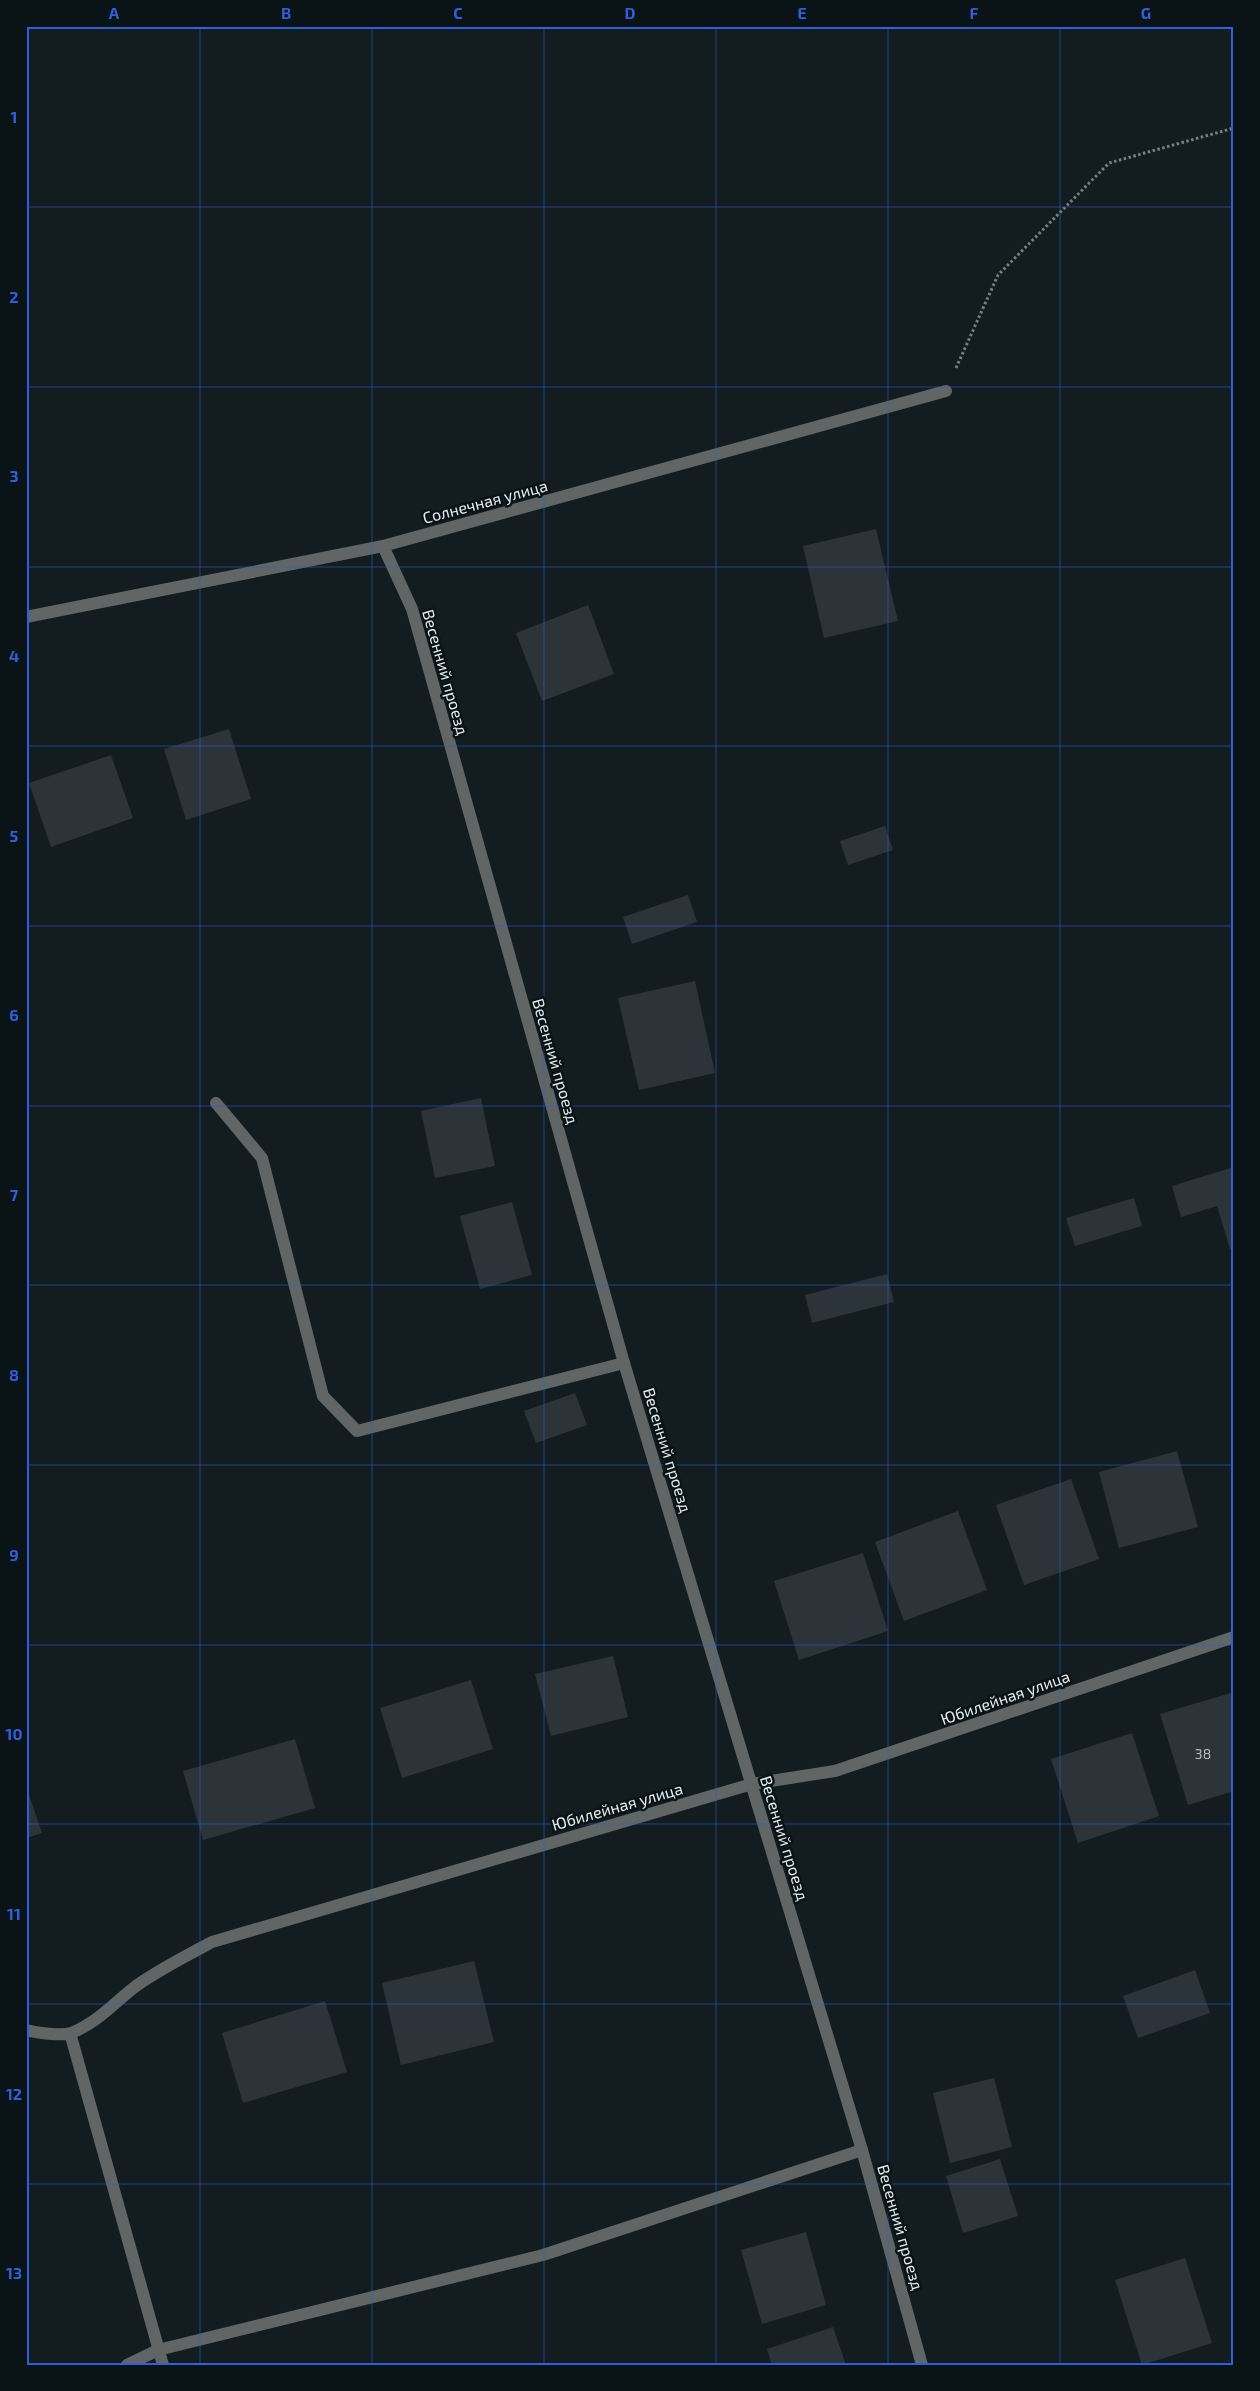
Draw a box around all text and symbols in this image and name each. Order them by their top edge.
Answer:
text: A [109,3,120,22]
text: B [281,3,291,22]
text: C [453,3,463,22]
text: D [625,3,636,22]
text: E [797,3,807,22]
text: F [970,3,979,22]
text: G [1141,3,1151,22]
text: 1 [11,107,17,126]
text: 2 [9,287,19,306]
text: 3 [9,466,19,485]
street label: Солнечная улица [420,475,550,528]
street label: Весенний проезд [419,607,473,737]
text: 4 [9,646,19,665]
text: 5 [10,826,19,845]
street label: Весенний проезд [529,996,583,1126]
text: 6 [9,1005,19,1024]
text: 7 [10,1185,19,1204]
text: 8 [9,1365,19,1384]
street label: Весенний проезд [640,1385,696,1515]
text: 9 [9,1545,19,1564]
street label: Юбилейная улица [938,1666,1072,1729]
text: 10 [5,1724,23,1743]
house number: 38 [1195,1745,1211,1762]
street label: Весенний проезд [757,1773,813,1903]
street label: Юбилейная улица [549,1778,685,1835]
text: 11 [7,1904,21,1923]
text: 12 [6,2084,22,2103]
street label: Весенний проезд [874,2162,928,2292]
text: 13 [6,2263,22,2282]

